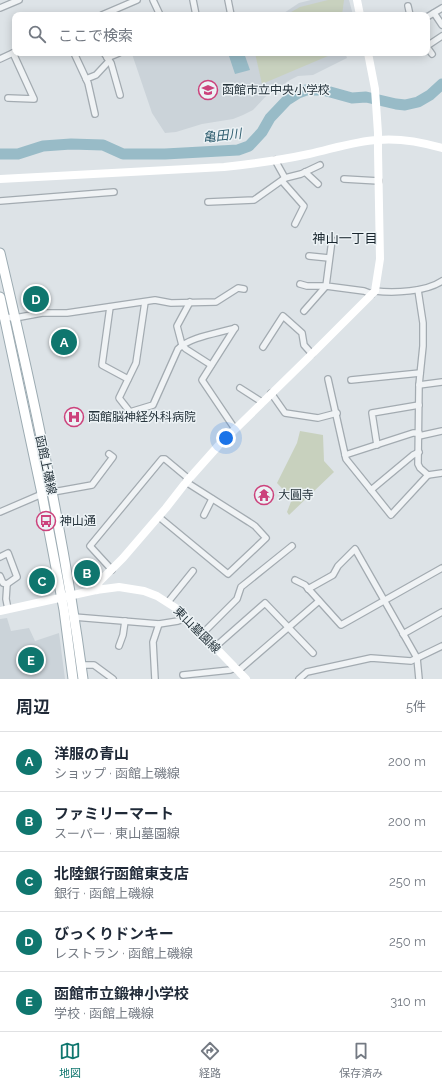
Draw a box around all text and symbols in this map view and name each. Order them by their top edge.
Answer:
search box [12,12,430,56]
icon: search [26,23,48,45]
text: ここで検索 [58,27,133,45]
school or university icon: 函館市立中央小学校 [197,79,219,101]
place label: 函館市立中央小学校 [222,83,330,97]
water label: 亀田川 [202,126,244,145]
district label: 神山一丁目 [312,231,378,246]
pin: D [23,284,49,314]
pin: A [51,327,77,357]
hospital icon: 函館脳神経外科病院 [63,406,85,428]
place label: 函館脳神経外科病院 [88,410,196,424]
your location [216,428,236,448]
street label: 函館上磯線 [33,434,59,496]
temple icon: 大圓寺 [253,484,275,506]
place label: 大圓寺 [278,488,314,502]
bus stop icon: 神山通 [35,510,57,532]
place label: 神山通 [60,514,96,528]
pin: B [74,558,100,588]
pin: C [29,566,55,596]
street label: 東山墓園線 [171,604,223,656]
pin: E [18,645,44,675]
text: 周辺 [16,697,50,717]
text: 5件 [406,699,426,714]
text: 洋服の青山 [54,745,129,763]
text: A [25,754,33,769]
text: 200 m [388,754,426,769]
text: ショップ · 函館上磯線 [54,766,180,781]
text: ファミリーマート [54,805,174,823]
text: B [25,814,33,829]
text: 200 m [388,814,426,829]
text: スーパー · 東山墓園線 [54,826,180,841]
text: 北陸銀行函館東支店 [54,865,189,883]
text: C [25,874,33,889]
text: 250 m [389,874,426,889]
text: 銀行 · 函館上磯線 [54,886,154,901]
text: びっくりドンキー [54,925,174,943]
text: D [24,934,34,949]
text: 250 m [389,934,426,949]
text: レストラン · 函館上磯線 [54,946,193,961]
text: 函館市立鍛神小学校 [54,985,189,1003]
text: E [25,994,33,1009]
text: 310 m [390,994,426,1009]
text: 学校 · 函館上磯線 [54,1006,154,1021]
tab: 地図 [59,1040,81,1080]
tab: 経路 [199,1040,221,1080]
tab: 保存済み [339,1040,383,1080]

